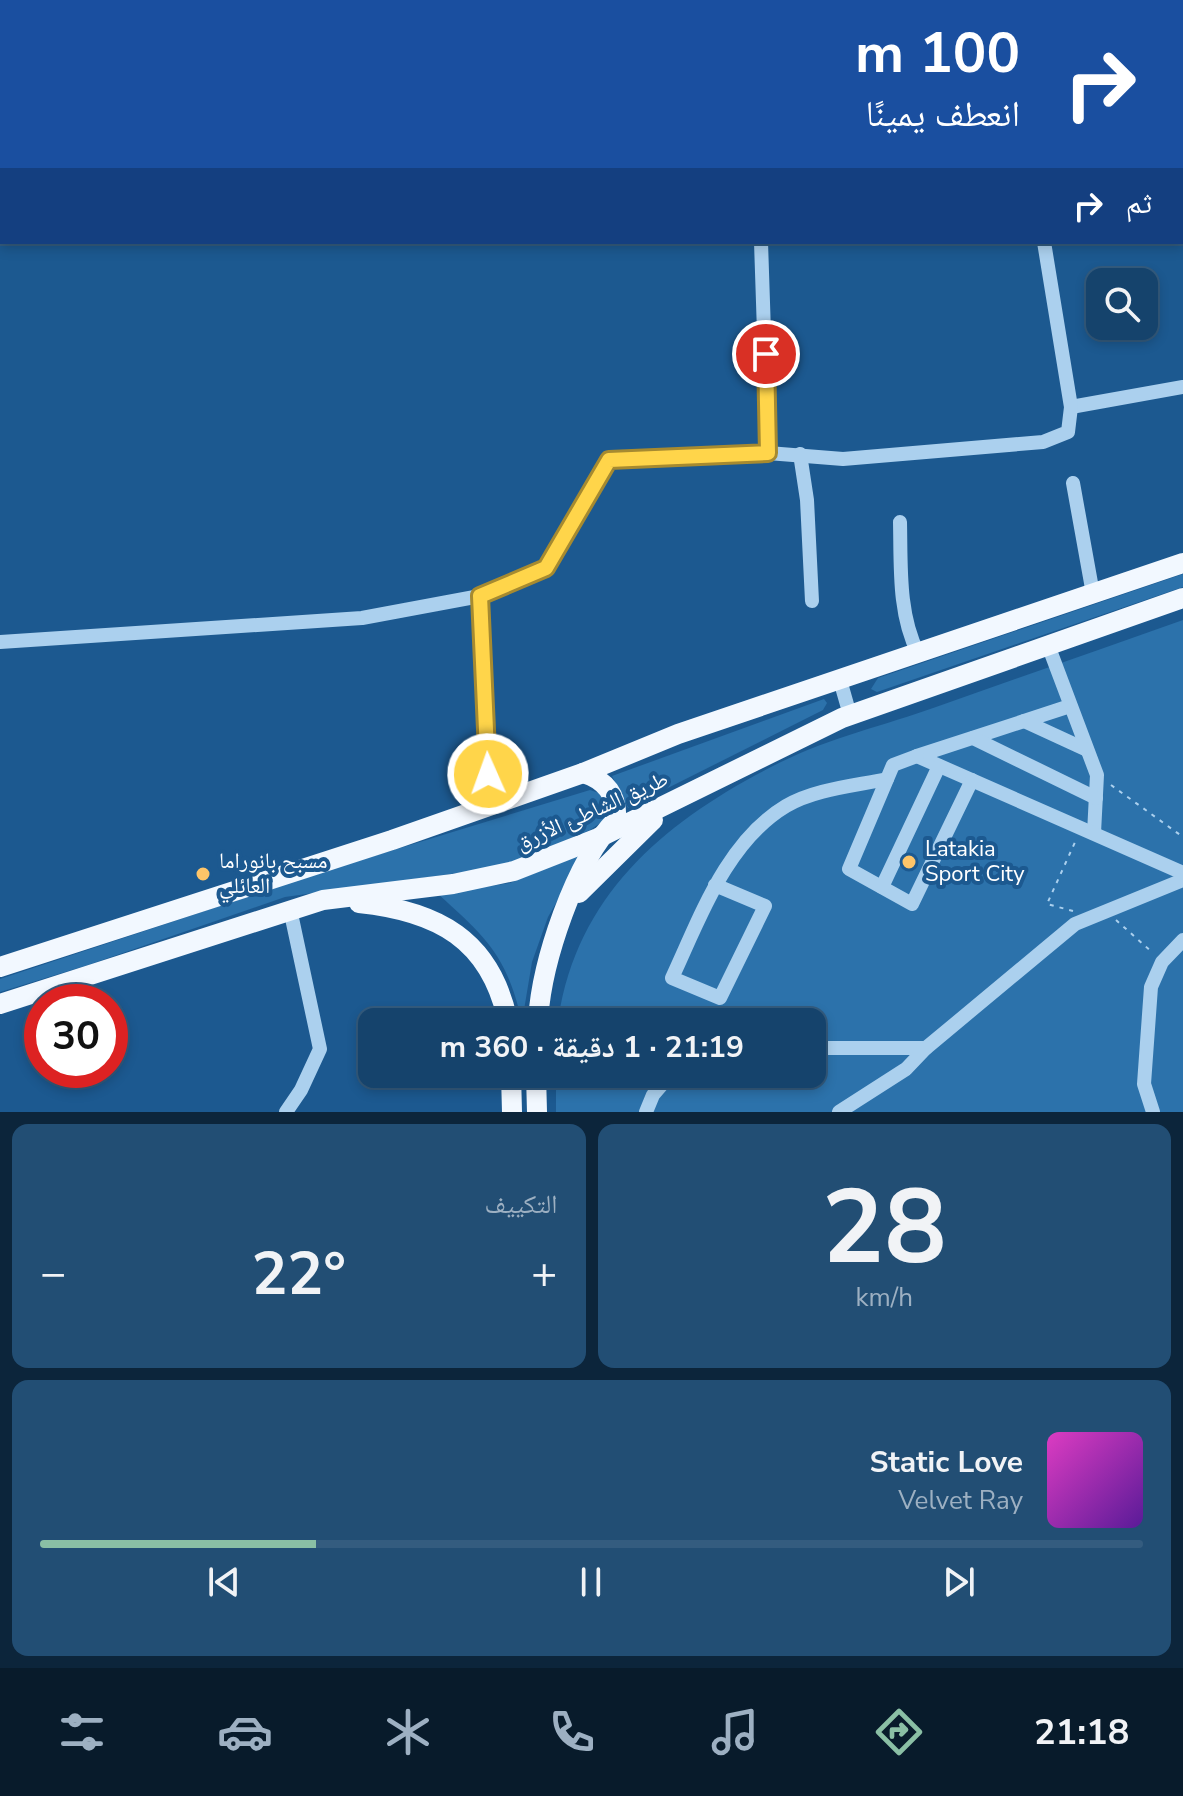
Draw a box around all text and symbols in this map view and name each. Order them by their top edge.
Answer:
text: 100 m [855,15,1020,92]
icon: right [1048,32,1152,136]
text: انعطف يمينًا [866,90,1020,139]
text: ثم [1126,183,1152,224]
icon: right [1066,184,1110,228]
map controls [1086,268,1158,340]
button: search [1086,268,1158,340]
pin [732,320,800,388]
icon: arrive [744,332,788,376]
position arrow [446,732,530,816]
street label: طريق الشاطئ الأزرق [511,764,673,858]
place label: Latakia Sport City [925,834,1025,889]
place label: مسبح بانوراما العائلي [219,846,328,903]
marker: Latakia Sport City [900,853,918,871]
marker: مسبح بانوراما العائلي [194,865,212,883]
speed limit sign: 30 [24,984,128,1088]
text: 21:19 · 1 دقيقة · 360 m [440,1027,744,1068]
text: 28 [822,1157,947,1299]
text: التكييف [485,1187,558,1222]
text: 22° [251,1233,346,1315]
text: − [40,1244,66,1304]
text: + [531,1244,558,1304]
text: km/h [856,1280,913,1315]
text: Static Love [869,1442,1023,1483]
text: Velvet Ray [898,1483,1023,1518]
icon: previous [202,1560,246,1604]
icon: pause [569,1560,613,1604]
icon: next [937,1560,981,1604]
icon: filters [54,1704,110,1760]
icon: car [217,1704,273,1760]
icon: climate [380,1704,436,1760]
icon: phone [544,1704,600,1760]
icon: music [707,1704,763,1760]
icon: directions [871,1704,927,1760]
text: 21:18 [1034,1708,1129,1757]

